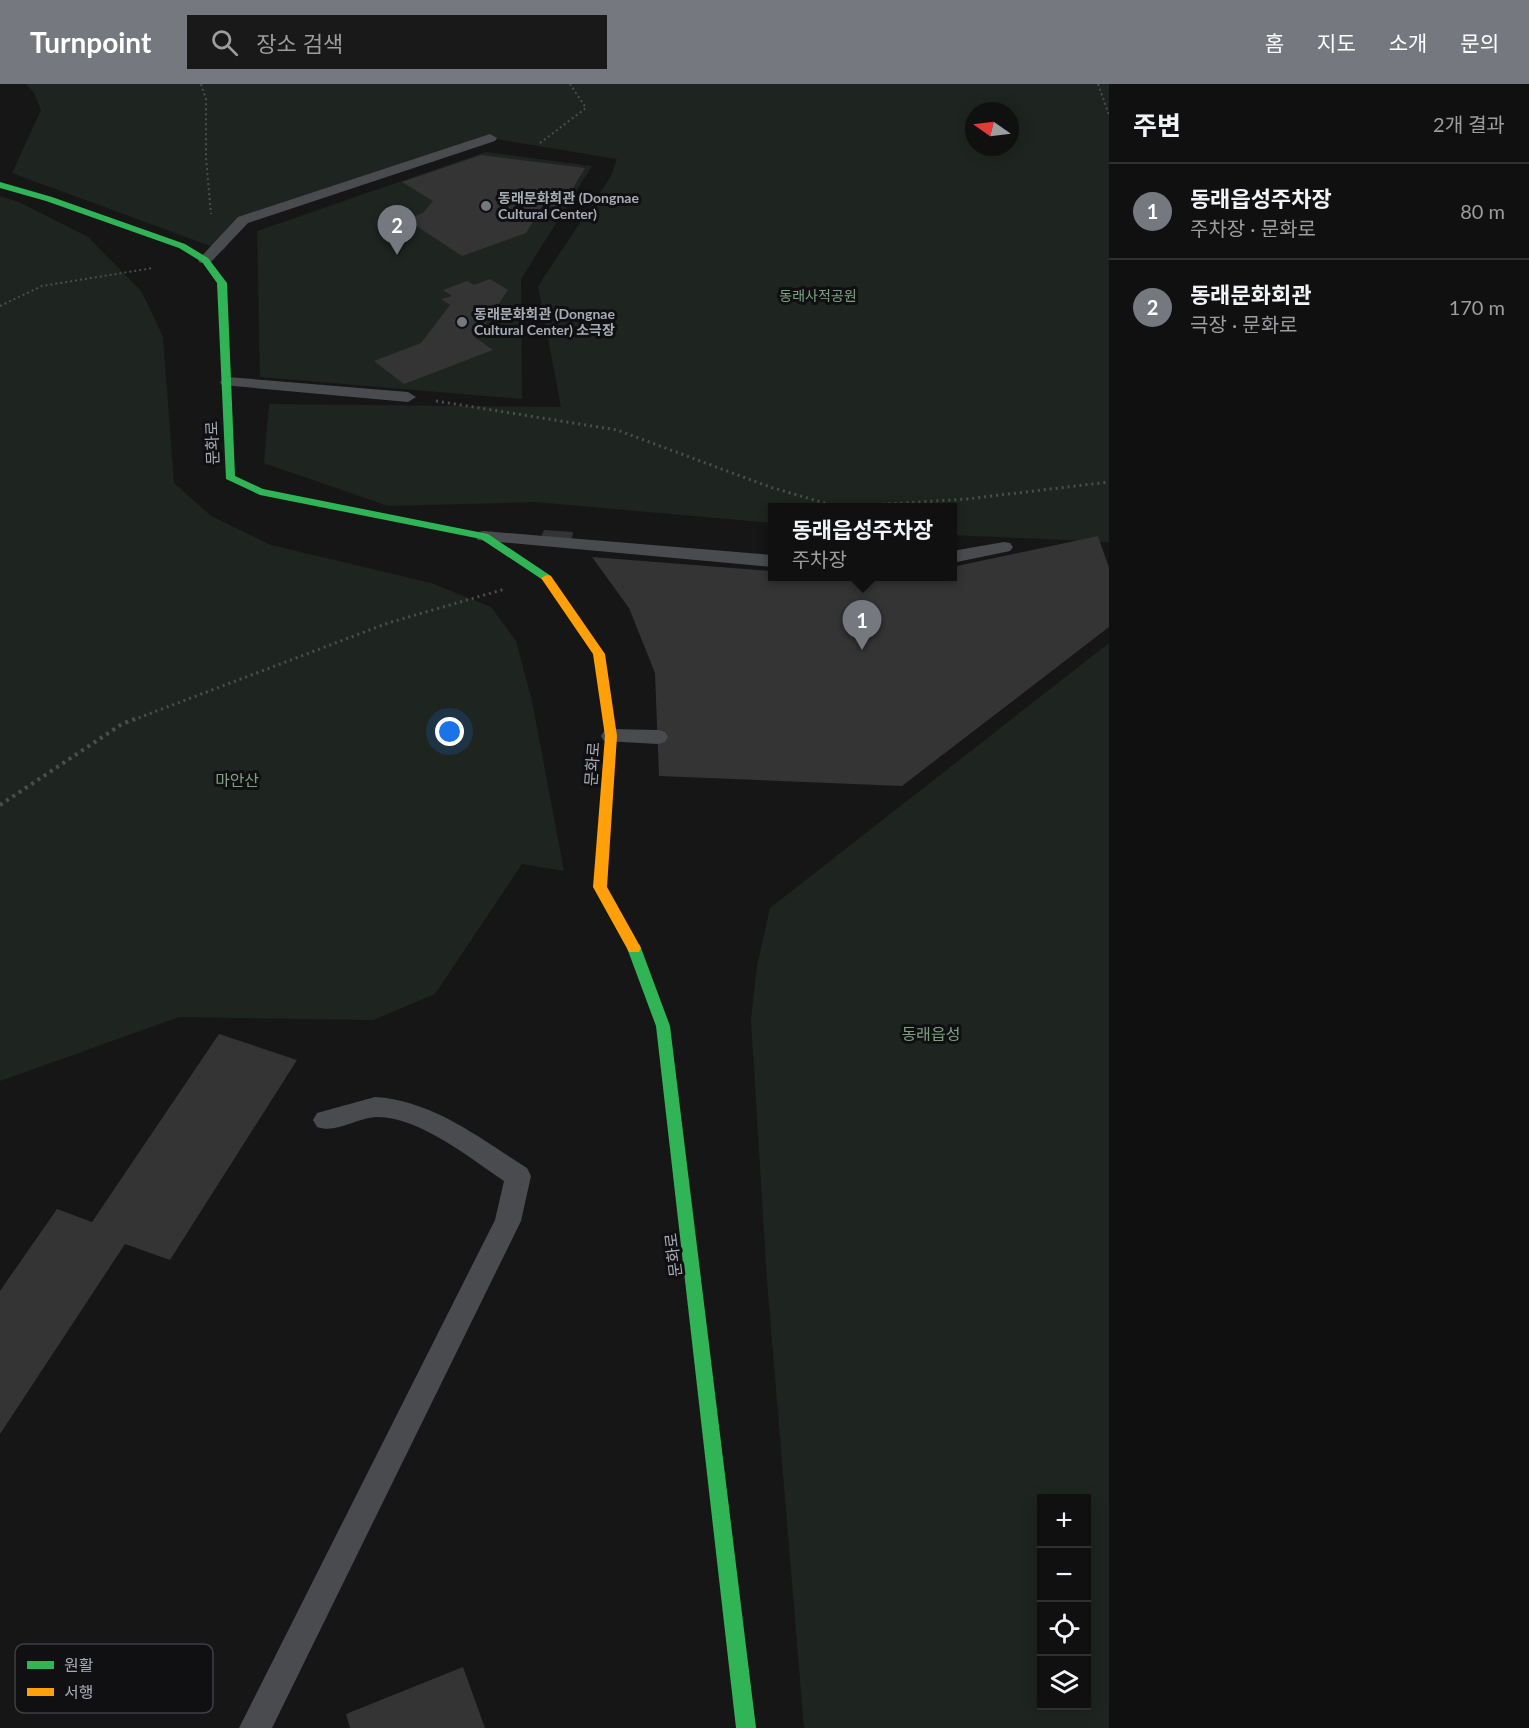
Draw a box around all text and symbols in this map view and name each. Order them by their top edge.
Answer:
search box [187,15,607,69]
text: Turnpoint [30,25,151,59]
icon: search [208,26,241,59]
text: 장소 검색 [256,30,343,57]
text: 홈 [1265,30,1284,55]
text: 지도 [1317,30,1356,55]
text: 소개 [1389,30,1427,55]
text: 문의 [1460,30,1499,55]
north arrow [965,102,1019,156]
text: 주변 [1133,109,1181,141]
text: 2개 결과 [1433,112,1505,136]
text: 동래읍성주차장 [1190,185,1332,212]
place label: 동래문화회관 (Dongnae Cultural Center) [498,189,639,222]
marker: 동래문화회관 (Dongnae Cultural Center) [479,199,493,213]
text: 1 [1147,199,1158,223]
text: 80 m [1460,199,1505,223]
pin: 2 [378,206,416,255]
text: 주차장 · 문화로 [1190,216,1316,240]
text: 동래문화회관 [1190,281,1311,308]
park label: 동래사적공원 [779,287,857,304]
text: 2 [1147,295,1158,319]
text: 170 m [1449,295,1505,319]
place label: 동래문화회관 (Dongnae Cultural Center) 소극장 [474,305,615,338]
text: 극장 · 문화로 [1190,312,1297,336]
marker: 동래문화회관 (Dongnae Cultural Center) 소극장 [455,315,469,329]
street label: 문화로 [201,420,222,465]
popup [768,503,957,581]
text: 동래읍성주차장 [792,516,933,543]
text: 주차장 [792,547,847,571]
pin: 1 [842,600,882,650]
your location [435,717,464,746]
street label: 문화로 [580,741,603,787]
park label: 마안산 [215,770,259,789]
park label: 동래읍성 [902,1024,960,1043]
street label: 문화로 [660,1232,685,1278]
map controls [1037,1494,1091,1710]
button: + [1037,1494,1091,1548]
button: − [1037,1548,1091,1602]
button: locate [1037,1602,1091,1656]
legend [15,1644,213,1713]
text: 원활 [64,1655,94,1674]
button: layers [1037,1656,1091,1710]
text: 서행 [64,1682,93,1701]

